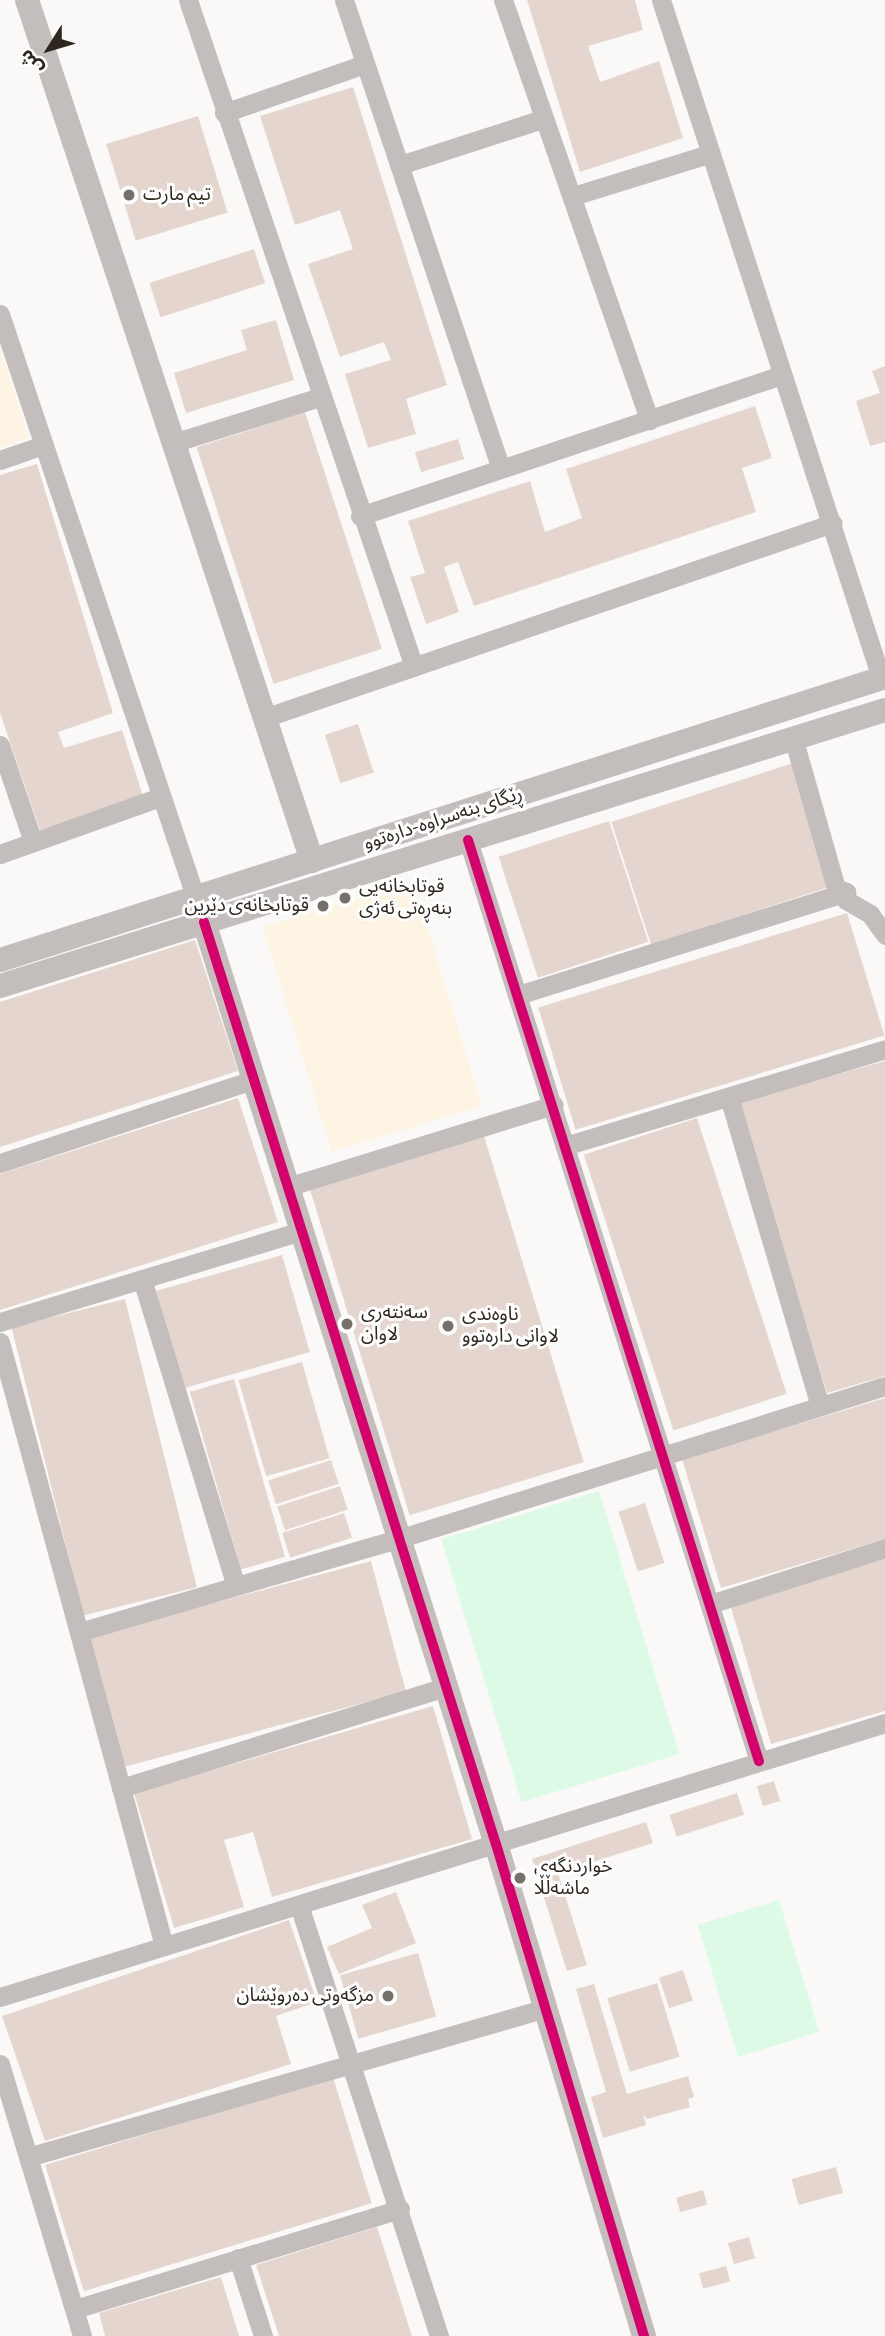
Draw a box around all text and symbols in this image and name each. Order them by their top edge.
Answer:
north arrow [14,14,84,84]
text: ش [15,45,49,79]
place label: تیم مارت [143,184,211,206]
marker: تیم مارت [121,187,137,203]
street label: ڕێگای بنەسراوە-دارەتوو [361,783,525,855]
place label: قوتابخانەیی بنەڕەتی ئەژی [359,876,452,920]
marker: قوتابخانەیی بنەڕەتی ئەژی [337,890,353,906]
place label: قوتابخانەى دێرین [185,895,309,917]
marker: قوتابخانەى دێرین [315,898,331,914]
place label: سەنتەری لاوان [361,1302,428,1346]
place label: ناوەندی لاوانی دارەتوو [462,1304,559,1348]
marker: سەنتەری لاوان [339,1316,355,1332]
marker: ناوەندی لاوانی دارەتوو [440,1318,456,1334]
place label: خواردنگەی ماشەڵڵا [534,1856,613,1900]
marker: خواردنگەی ماشەڵڵا [512,1870,528,1886]
place label: مزگەوتی دەروێشان [236,1985,374,2007]
marker: مزگەوتی دەروێشان [380,1988,396,2004]

